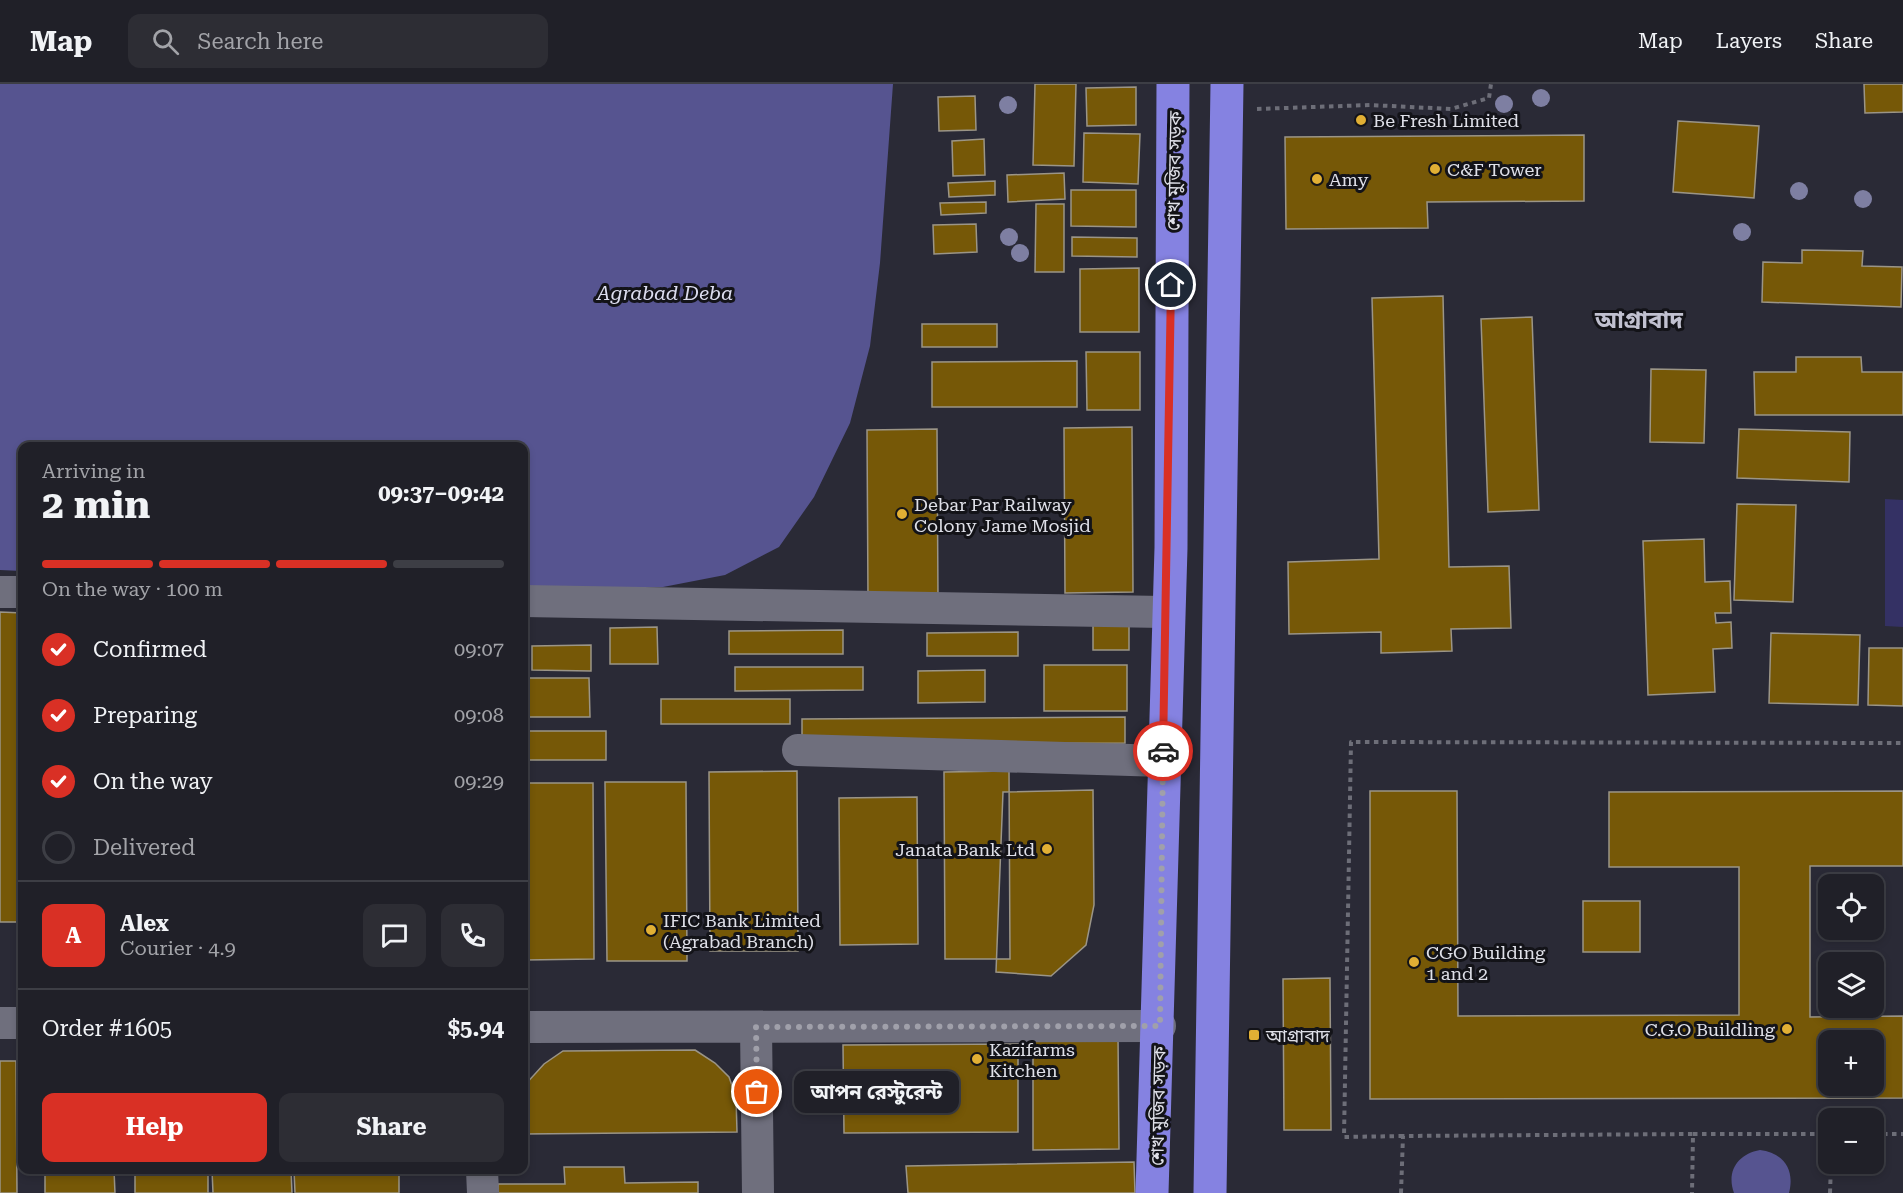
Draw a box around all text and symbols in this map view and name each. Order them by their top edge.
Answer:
search box [128,14,548,68]
text: Map [30,25,92,58]
icon: search [149,25,182,58]
text: Search here [197,29,323,54]
text: Map [1638,29,1683,53]
text: Layers [1716,29,1782,53]
text: Share [1815,29,1873,53]
place label: Be Fresh Limited [1373,110,1520,131]
street label: শেখ মুজিব সড়ক [1162,111,1187,231]
marker: Be Fresh Limited [1354,113,1368,127]
place label: C&F Tower [1447,159,1542,180]
marker: C&F Tower [1428,162,1442,176]
place label: Amy [1329,169,1369,190]
marker: Amy [1310,172,1324,186]
pin [1145,259,1196,310]
icon: home [1154,268,1187,301]
water label: Agrabad Deba [596,281,733,305]
district label: আগ্রাবাদ [1594,306,1683,334]
text: Arriving in [42,459,145,483]
text: 09:37–09:42 [378,481,504,506]
text: 2 min [42,482,150,528]
place label: Debar Par Railway Colony Jame Mosjid [914,494,1091,536]
marker: Debar Par Railway Colony Jame Mosjid [895,507,909,521]
text: On the way · 100 m [42,577,223,601]
icon: check [42,633,75,666]
text: Confirmed [93,637,207,662]
text: 09:07 [454,637,504,661]
icon: check [42,699,75,732]
text: Preparing [93,703,197,728]
text: 09:08 [454,703,504,727]
courier [1133,721,1193,781]
icon: car [1147,735,1180,768]
icon: check [42,765,75,798]
text: On the way [93,769,213,794]
text: 09:29 [454,769,504,793]
text: Delivered [93,835,195,860]
place label: Janata Bank Ltd [895,839,1035,860]
marker: Janata Bank Ltd [1040,842,1054,856]
map controls [1818,874,1884,1174]
button: locate [1818,874,1884,940]
button: chat [363,904,426,967]
button: phone [441,904,504,967]
place label: IFIC Bank Limited (Agrabad Branch) [663,910,821,952]
text: Alex [120,911,169,936]
text: A [66,923,81,948]
marker: IFIC Bank Limited (Agrabad Branch) [644,923,658,937]
text: Courier · 4.9 [120,936,236,960]
place label: CGO Building 1 and 2 [1426,942,1546,984]
button: layers [1818,952,1884,1018]
marker: CGO Building 1 and 2 [1407,955,1421,969]
text: Order #1605 [42,1016,172,1041]
text: $5.94 [448,1016,504,1041]
place label: C.G.O Buildling [1645,1019,1776,1040]
marker: C.G.O Buildling [1780,1022,1794,1036]
place label: আগ্রাবাদ [1265,1025,1331,1046]
marker: আগ্রাবাদ [1247,1028,1261,1042]
button: + [1818,1030,1884,1096]
place label: Kazifarms Kitchen [989,1039,1075,1081]
street label: শেখ মুজিব সড়ক [1146,1046,1171,1166]
marker: Kazifarms Kitchen [970,1052,984,1066]
pin [731,1066,782,1117]
callout: আপন রেস্টুরেন্ট [793,1071,958,1113]
icon: bag [740,1075,773,1108]
text: আপন রেস্টুরেন্ট [810,1080,943,1104]
button: Help [42,1093,267,1162]
button: Share [279,1093,504,1162]
button: − [1818,1108,1884,1174]

